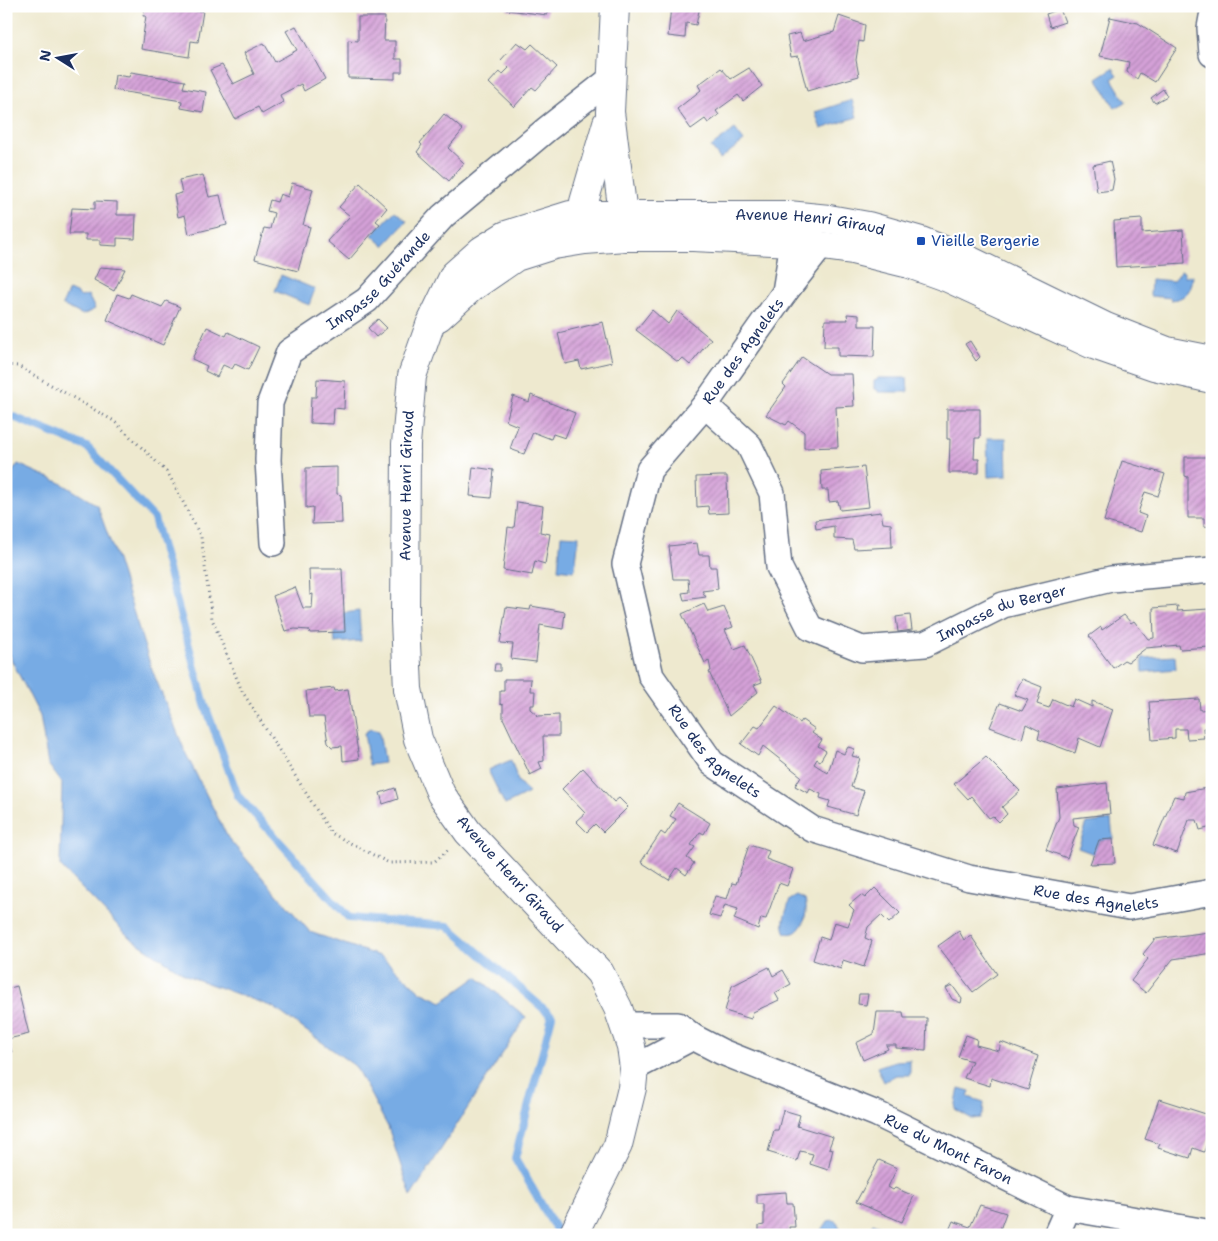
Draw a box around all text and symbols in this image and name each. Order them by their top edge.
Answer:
north arrow [32,32,82,82]
text: N [35,48,55,63]
street label: Avenue Henri Giraud [735,205,888,240]
street label: Impasse Guérande [322,226,435,334]
place label: Vieille Bergerie [931,231,1040,251]
marker: Vieille Bergerie [915,235,927,247]
street label: Rue des Agnelets [698,294,788,408]
street label: Avenue Henri Giraud [395,409,419,561]
street label: Impasse du Berger [934,580,1068,646]
street label: Rue des Agnelets [664,700,765,803]
street label: Avenue Henri Giraud [452,811,568,937]
street label: Rue des Agnelets [1032,880,1160,917]
street label: Rue du Mont Faron [881,1109,1016,1189]

